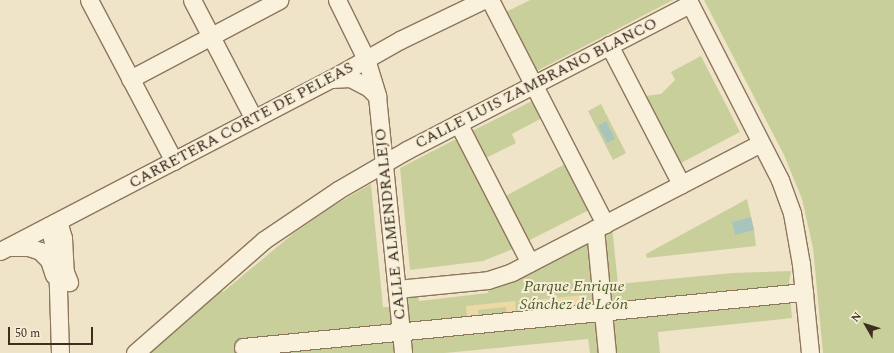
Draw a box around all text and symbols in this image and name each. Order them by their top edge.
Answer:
street label: CALLE LUIS ZAMBRANO BLANCO [412,13,660,153]
street label: CARRETERA CORTE DE PELEAS [126,58,356,192]
street label: CALLE ALMENDRALEJO [370,127,410,321]
park label: Parque Enrique Sánchez de León [520,276,628,314]
north arrow [846,305,886,345]
text: N [847,308,866,326]
scale bar [10,319,95,345]
text: 50 m [15,324,40,343]

